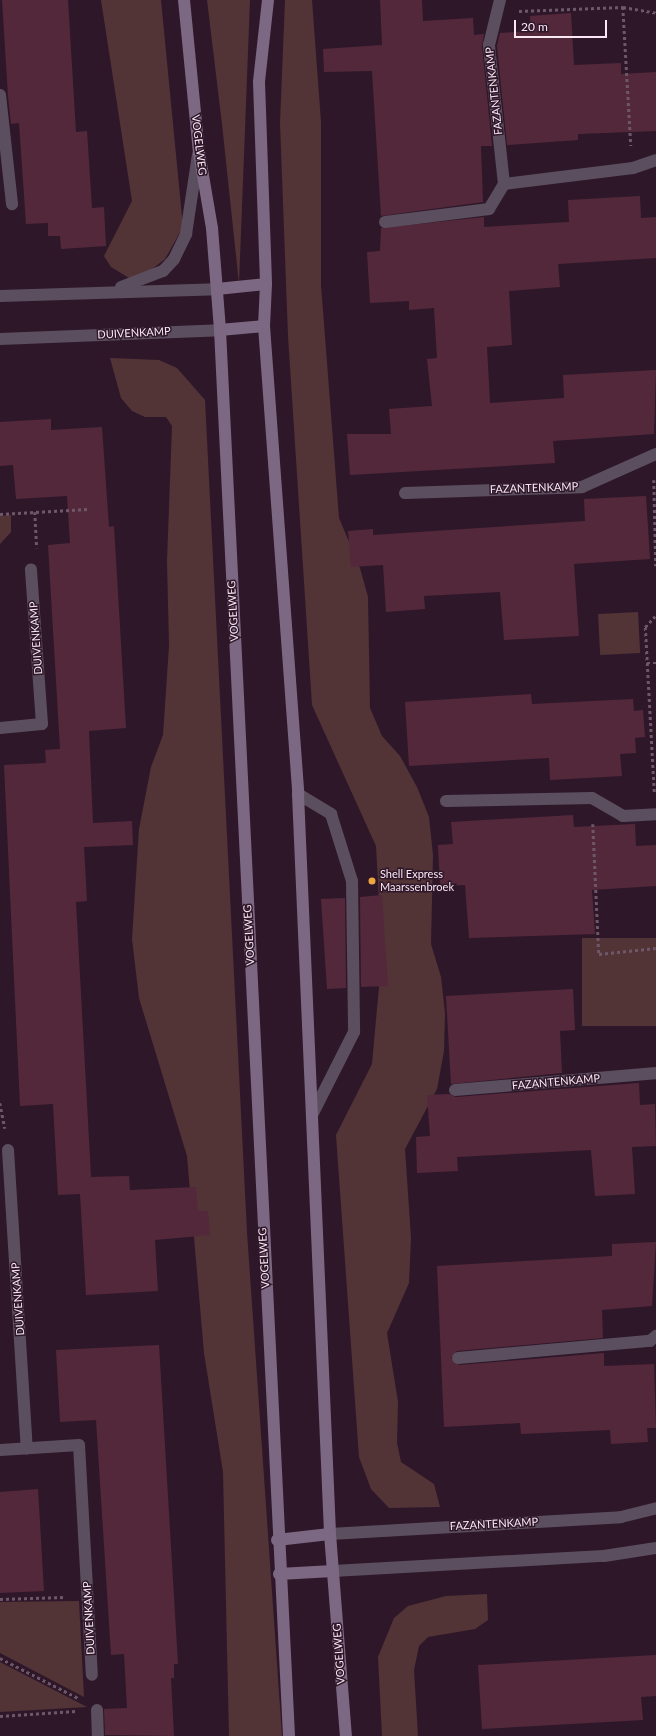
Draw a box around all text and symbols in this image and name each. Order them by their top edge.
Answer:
scale bar [516,12,609,38]
text: 20 m [521,19,548,34]
street label: FAZANTENKAMP [483,46,505,136]
street label: VOGELWEG [189,114,209,176]
street label: DUIVENKAMP [97,324,171,342]
street label: FAZANTENKAMP [490,480,578,496]
street label: VOGELWEG [225,580,241,642]
street label: DUIVENKAMP [27,601,45,675]
place label: Shell Express Maarssenbroek [380,868,454,894]
marker: Shell Express Maarssenbroek [367,876,377,886]
street label: VOGELWEG [241,904,257,966]
street label: FAZANTENKAMP [511,1072,601,1092]
street label: VOGELWEG [256,1227,272,1289]
street label: DUIVENKAMP [9,1262,27,1336]
street label: FAZANTENKAMP [450,1515,538,1533]
street label: DUIVENKAMP [80,1581,98,1655]
street label: VOGELWEG [330,1623,348,1685]

